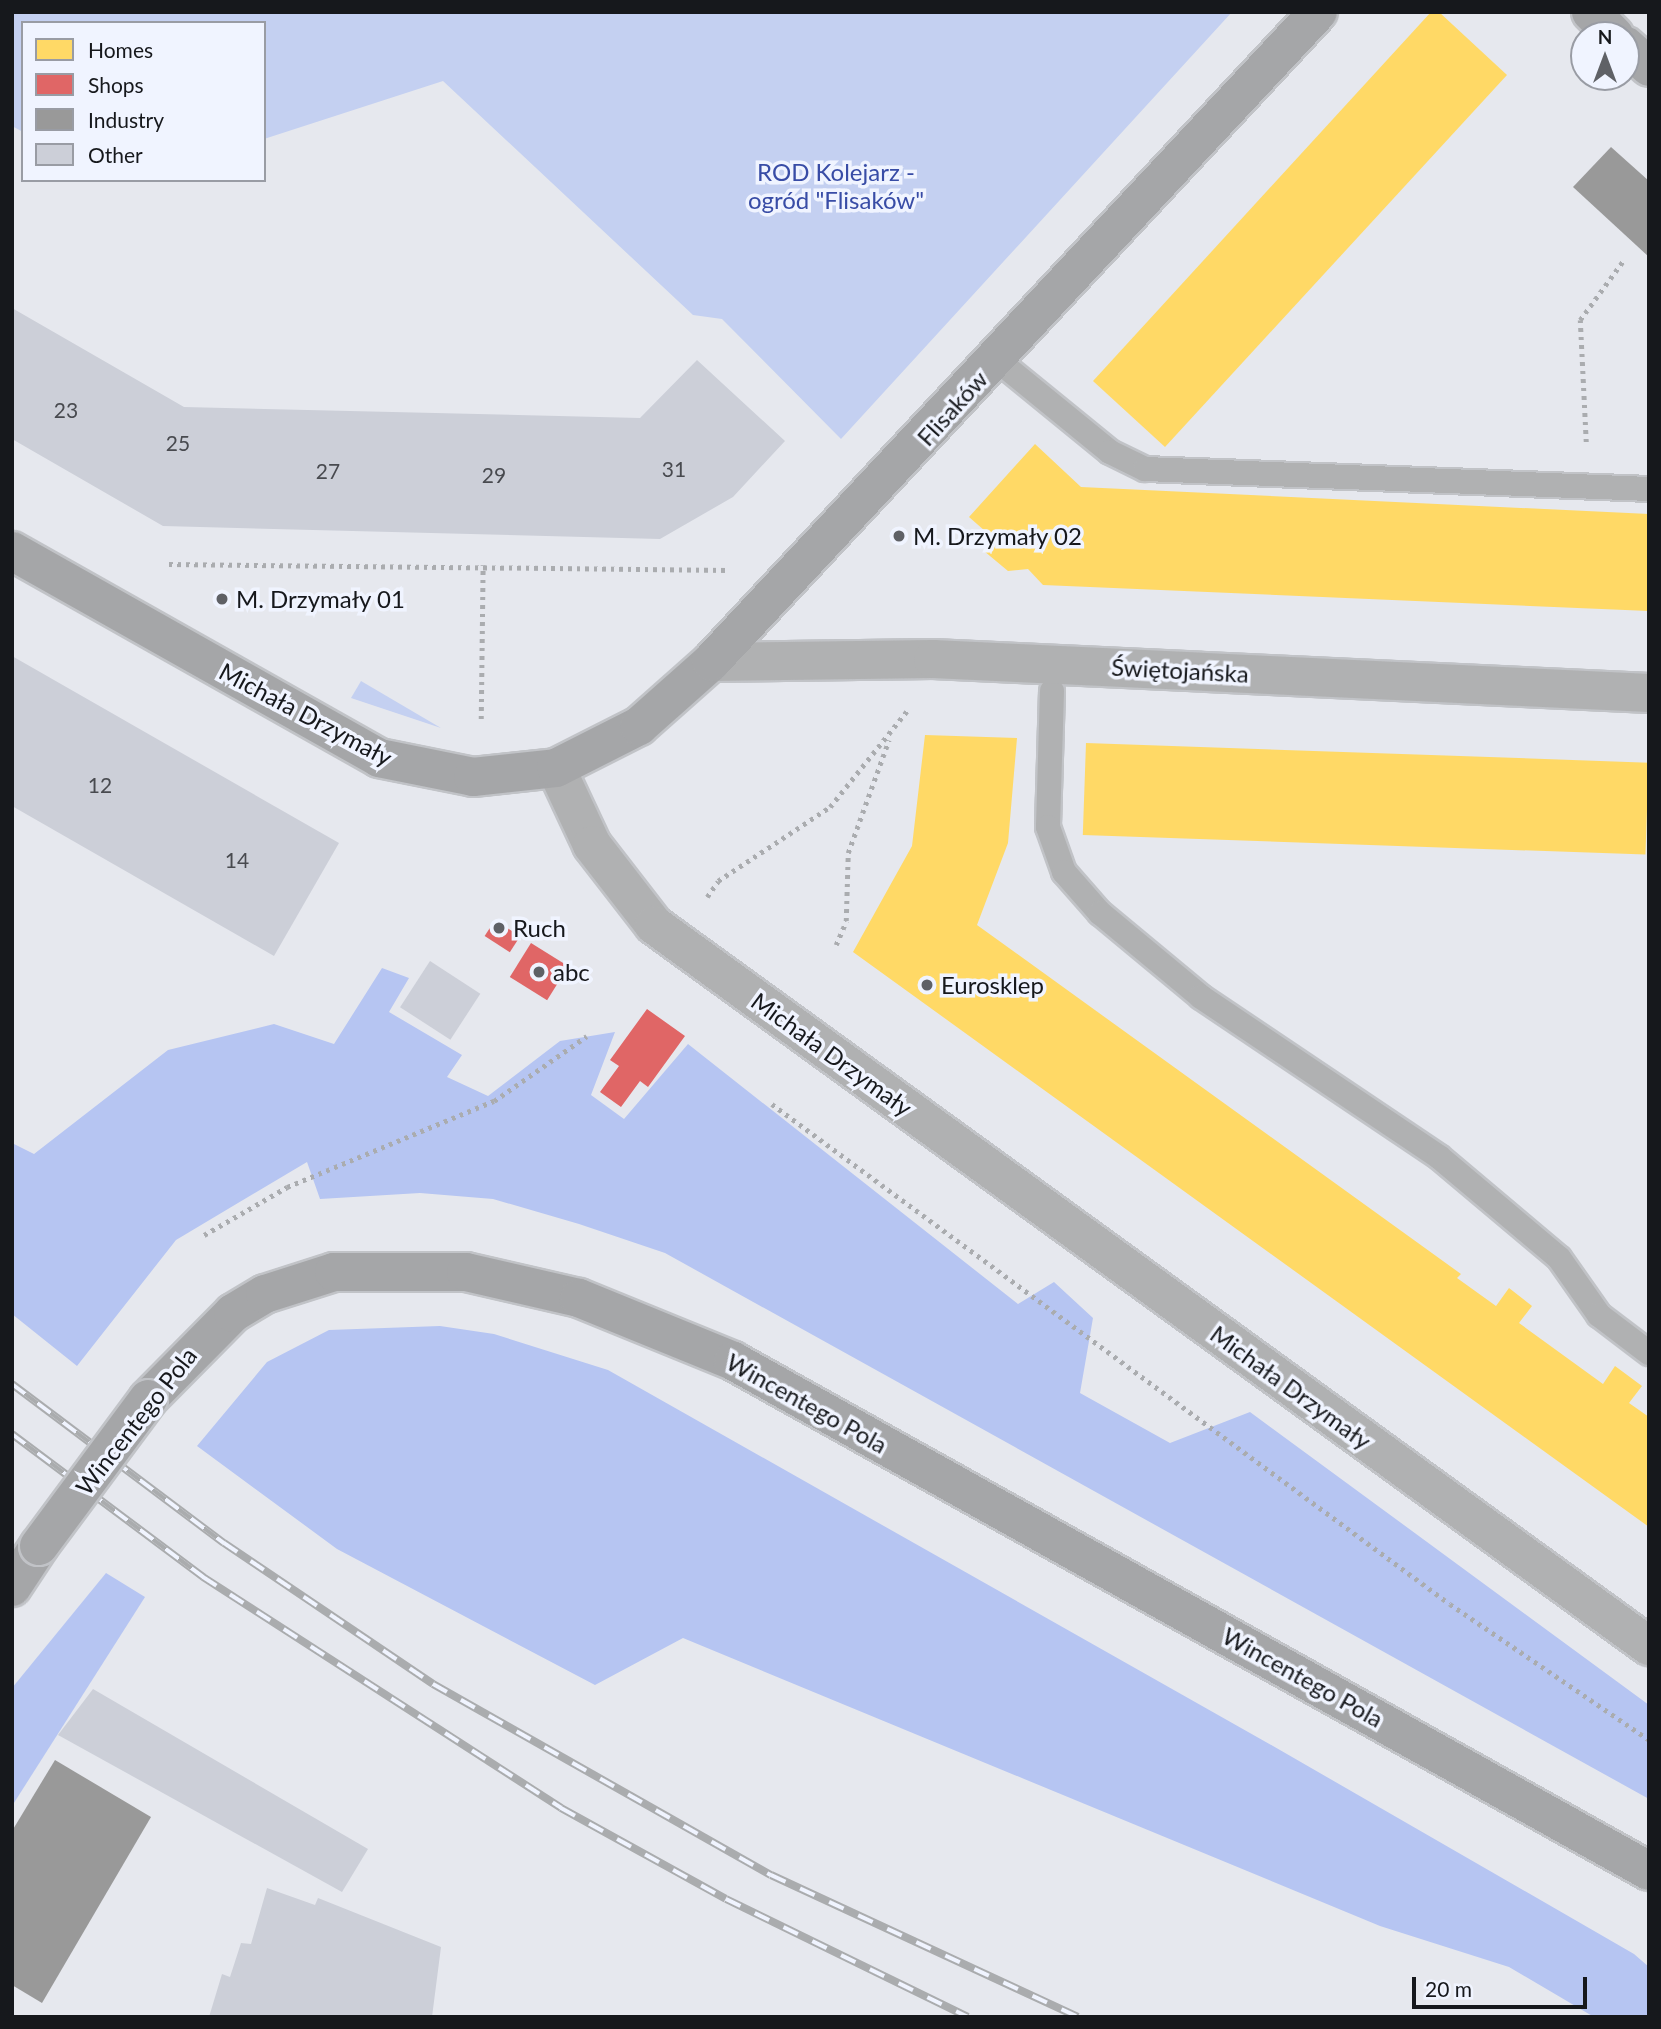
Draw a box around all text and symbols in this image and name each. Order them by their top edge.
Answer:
legend [21,21,266,182]
north arrow [1570,21,1640,91]
text: N [1598,25,1612,48]
text: Homes [88,37,153,62]
text: Shops [88,72,144,97]
text: Industry [88,107,164,132]
text: Other [88,142,143,167]
park label: ROD Kolejarz - ogród "Flisaków" [748,158,924,214]
street label: Flisaków [911,365,993,451]
house number: 23 [54,397,78,423]
house number: 25 [166,430,190,456]
house number: 31 [662,456,686,482]
house number: 27 [316,458,340,484]
house number: 29 [482,462,506,488]
place label: M. Drzymały 02 [913,522,1082,550]
marker: M. Drzymały 02 [891,528,907,544]
place label: M. Drzymały 01 [236,585,405,613]
marker: M. Drzymały 01 [214,591,230,607]
street label: Świętojańska [1111,652,1249,688]
street label: Michała Drzymały [215,656,397,772]
house number: 12 [88,772,112,798]
house number: 14 [225,847,249,873]
place label: Ruch [513,914,566,942]
marker: Ruch [491,920,507,936]
place label: abc [553,958,590,986]
marker: abc [531,964,547,980]
place label: Eurosklep [941,971,1044,999]
marker: Eurosklep [919,977,935,993]
street label: Michała Drzymały [746,986,918,1122]
street label: Michała Drzymały [1205,1319,1377,1455]
street label: Wincentego Pola [69,1341,203,1501]
street label: Wincentego Pola [722,1347,892,1459]
street label: Wincentego Pola [1218,1621,1388,1733]
scale bar [1416,1962,1591,2006]
text: 20 m [1425,1976,1472,2001]

